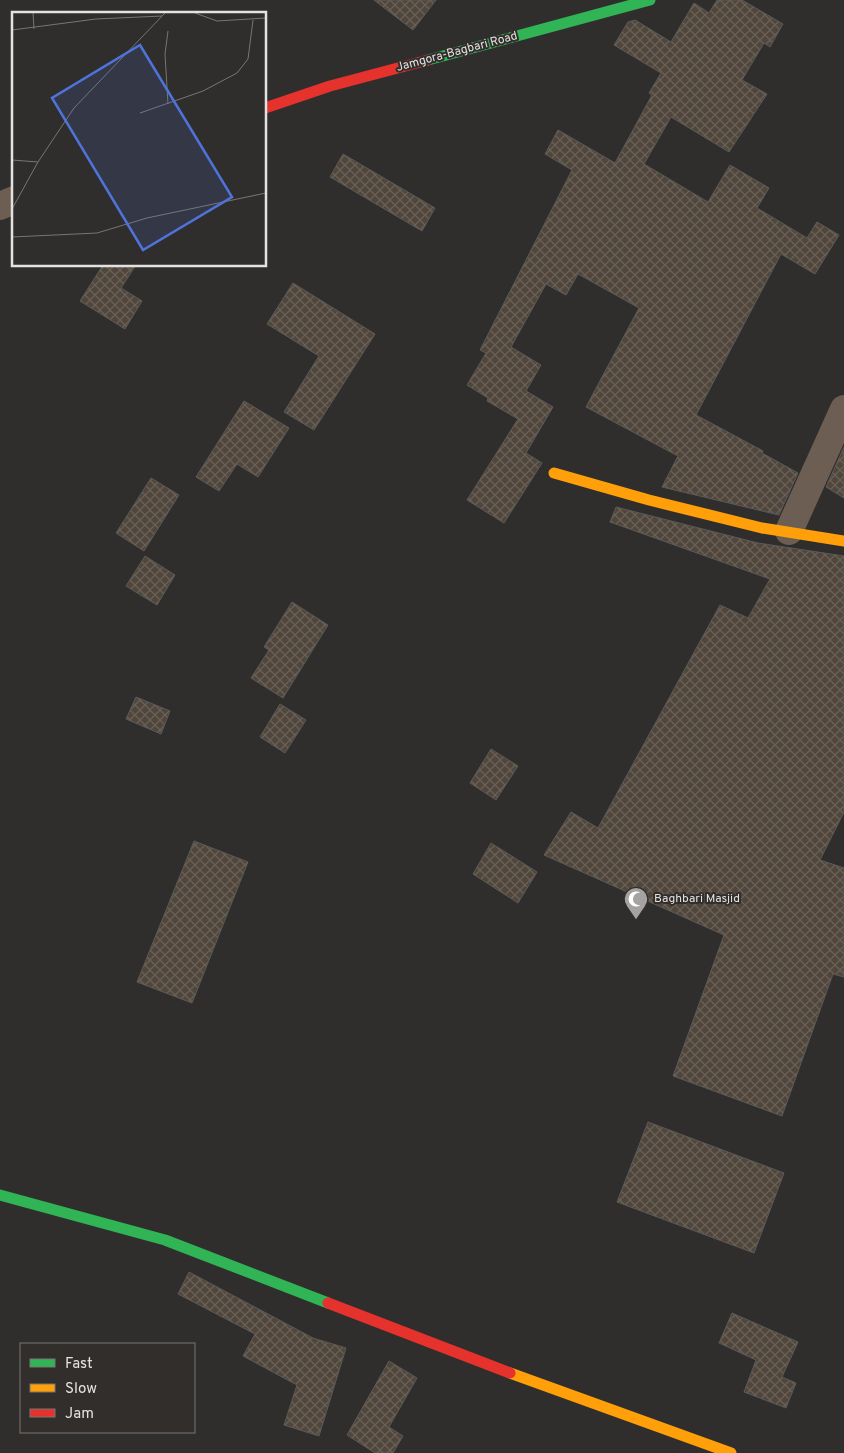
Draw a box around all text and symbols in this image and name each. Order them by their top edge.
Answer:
inset map [12,12,266,266]
street label: Jamgora-Bagbari Road [395,28,519,76]
mosque icon: Baghbari Masjid [623,886,649,920]
place label: Baghbari Masjid [654,891,740,907]
legend [20,1343,195,1433]
text: Fast [65,1355,93,1374]
text: Slow [65,1380,97,1399]
text: Jam [65,1405,94,1424]

